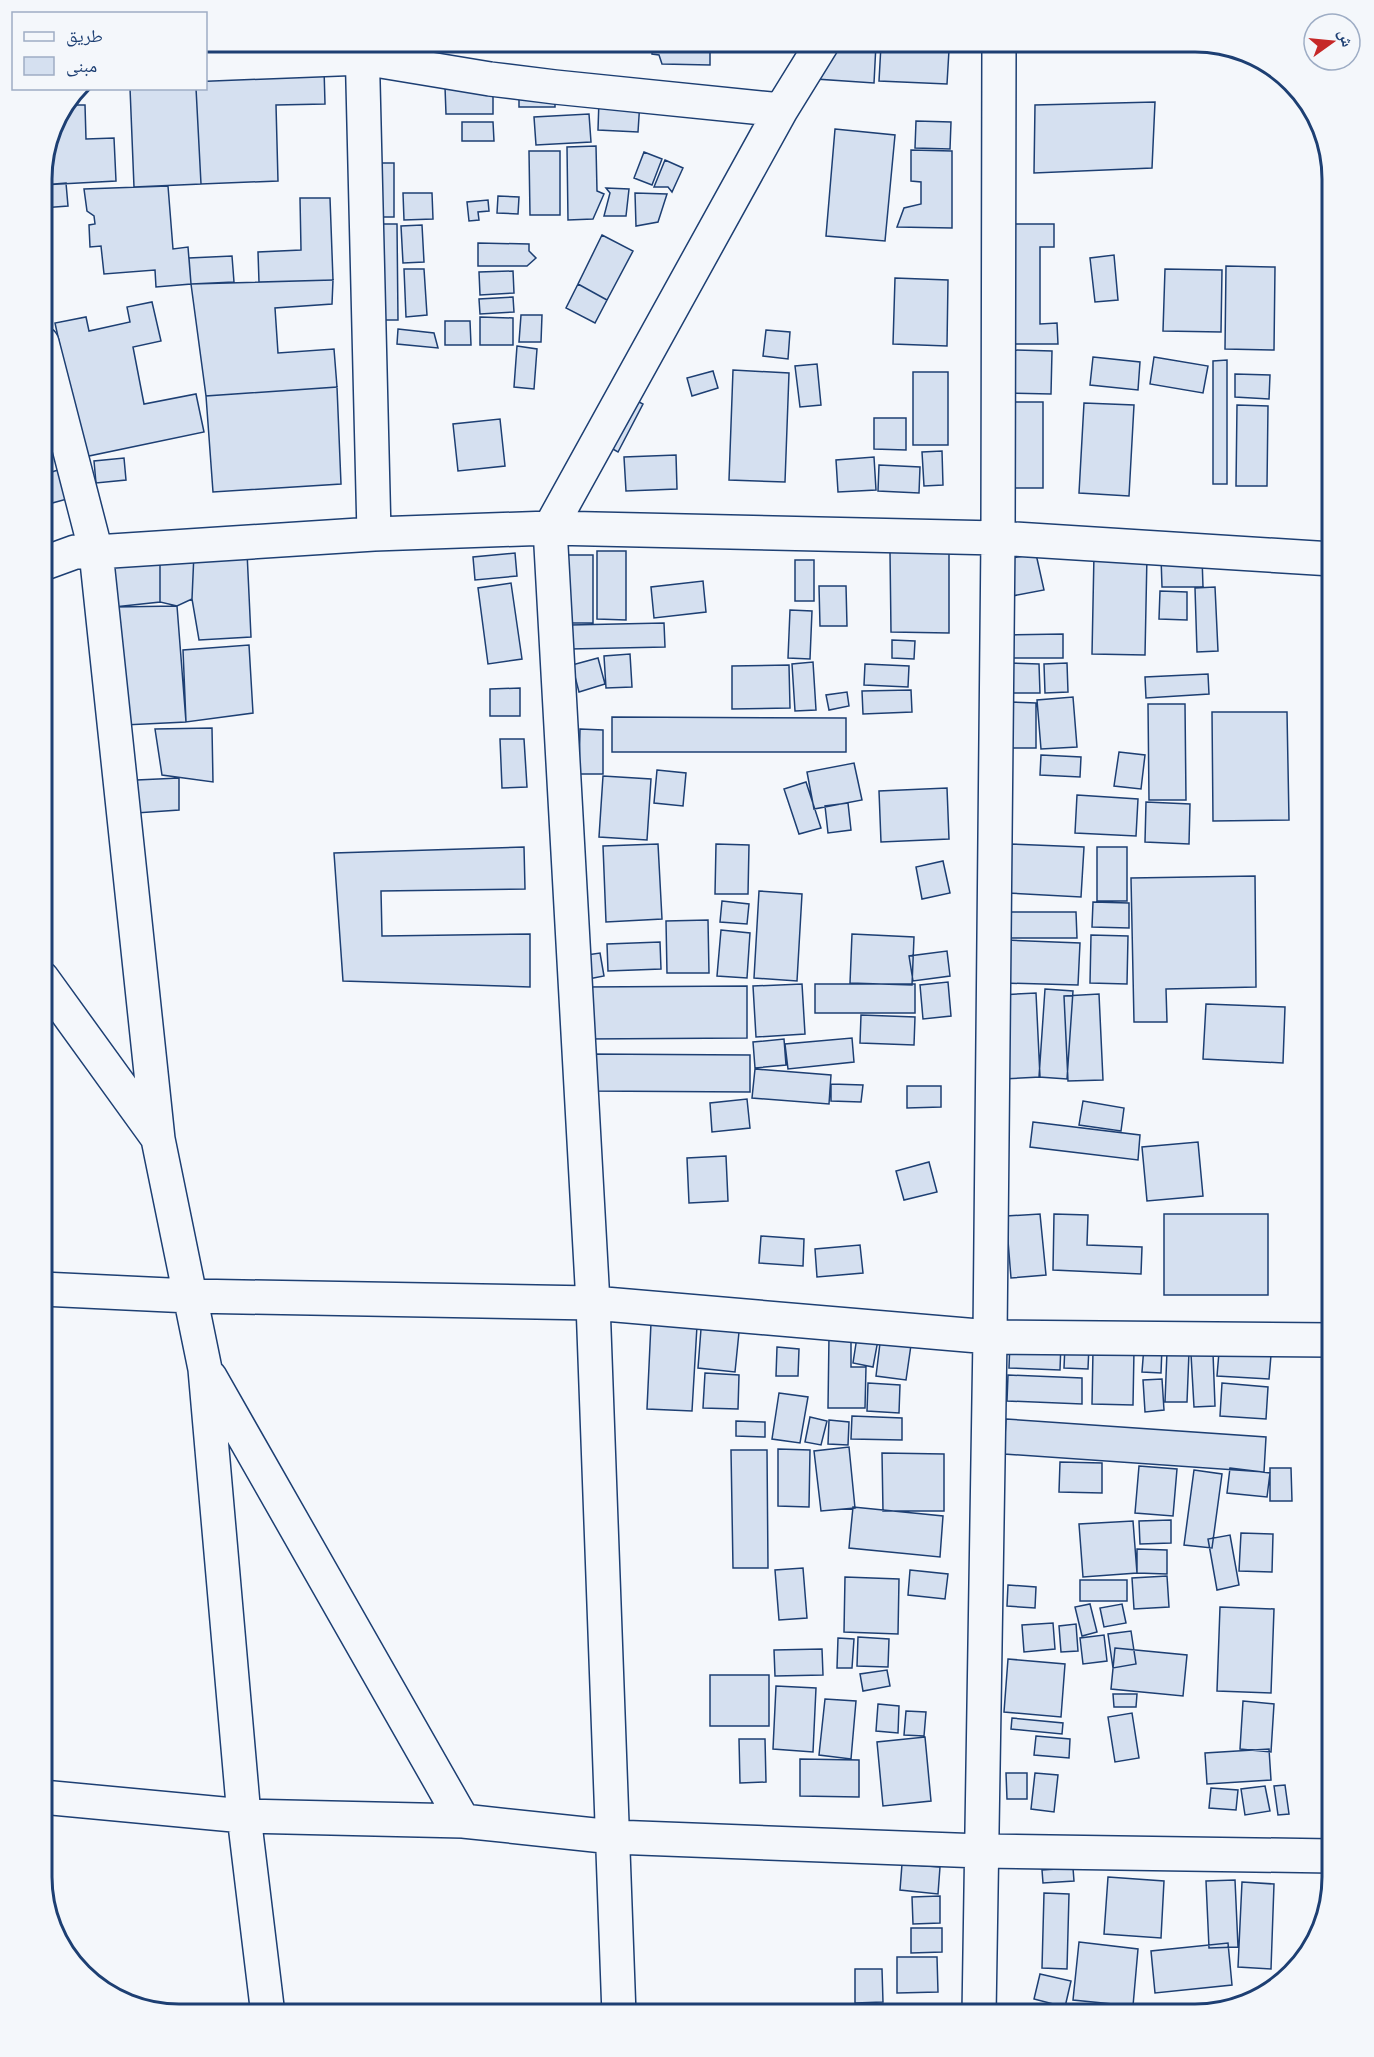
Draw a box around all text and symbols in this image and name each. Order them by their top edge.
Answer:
legend [12,12,207,90]
north arrow [1302,12,1362,72]
text: طريق [66,25,103,47]
text: ش [1335,28,1357,49]
text: مبنى [66,55,97,77]

